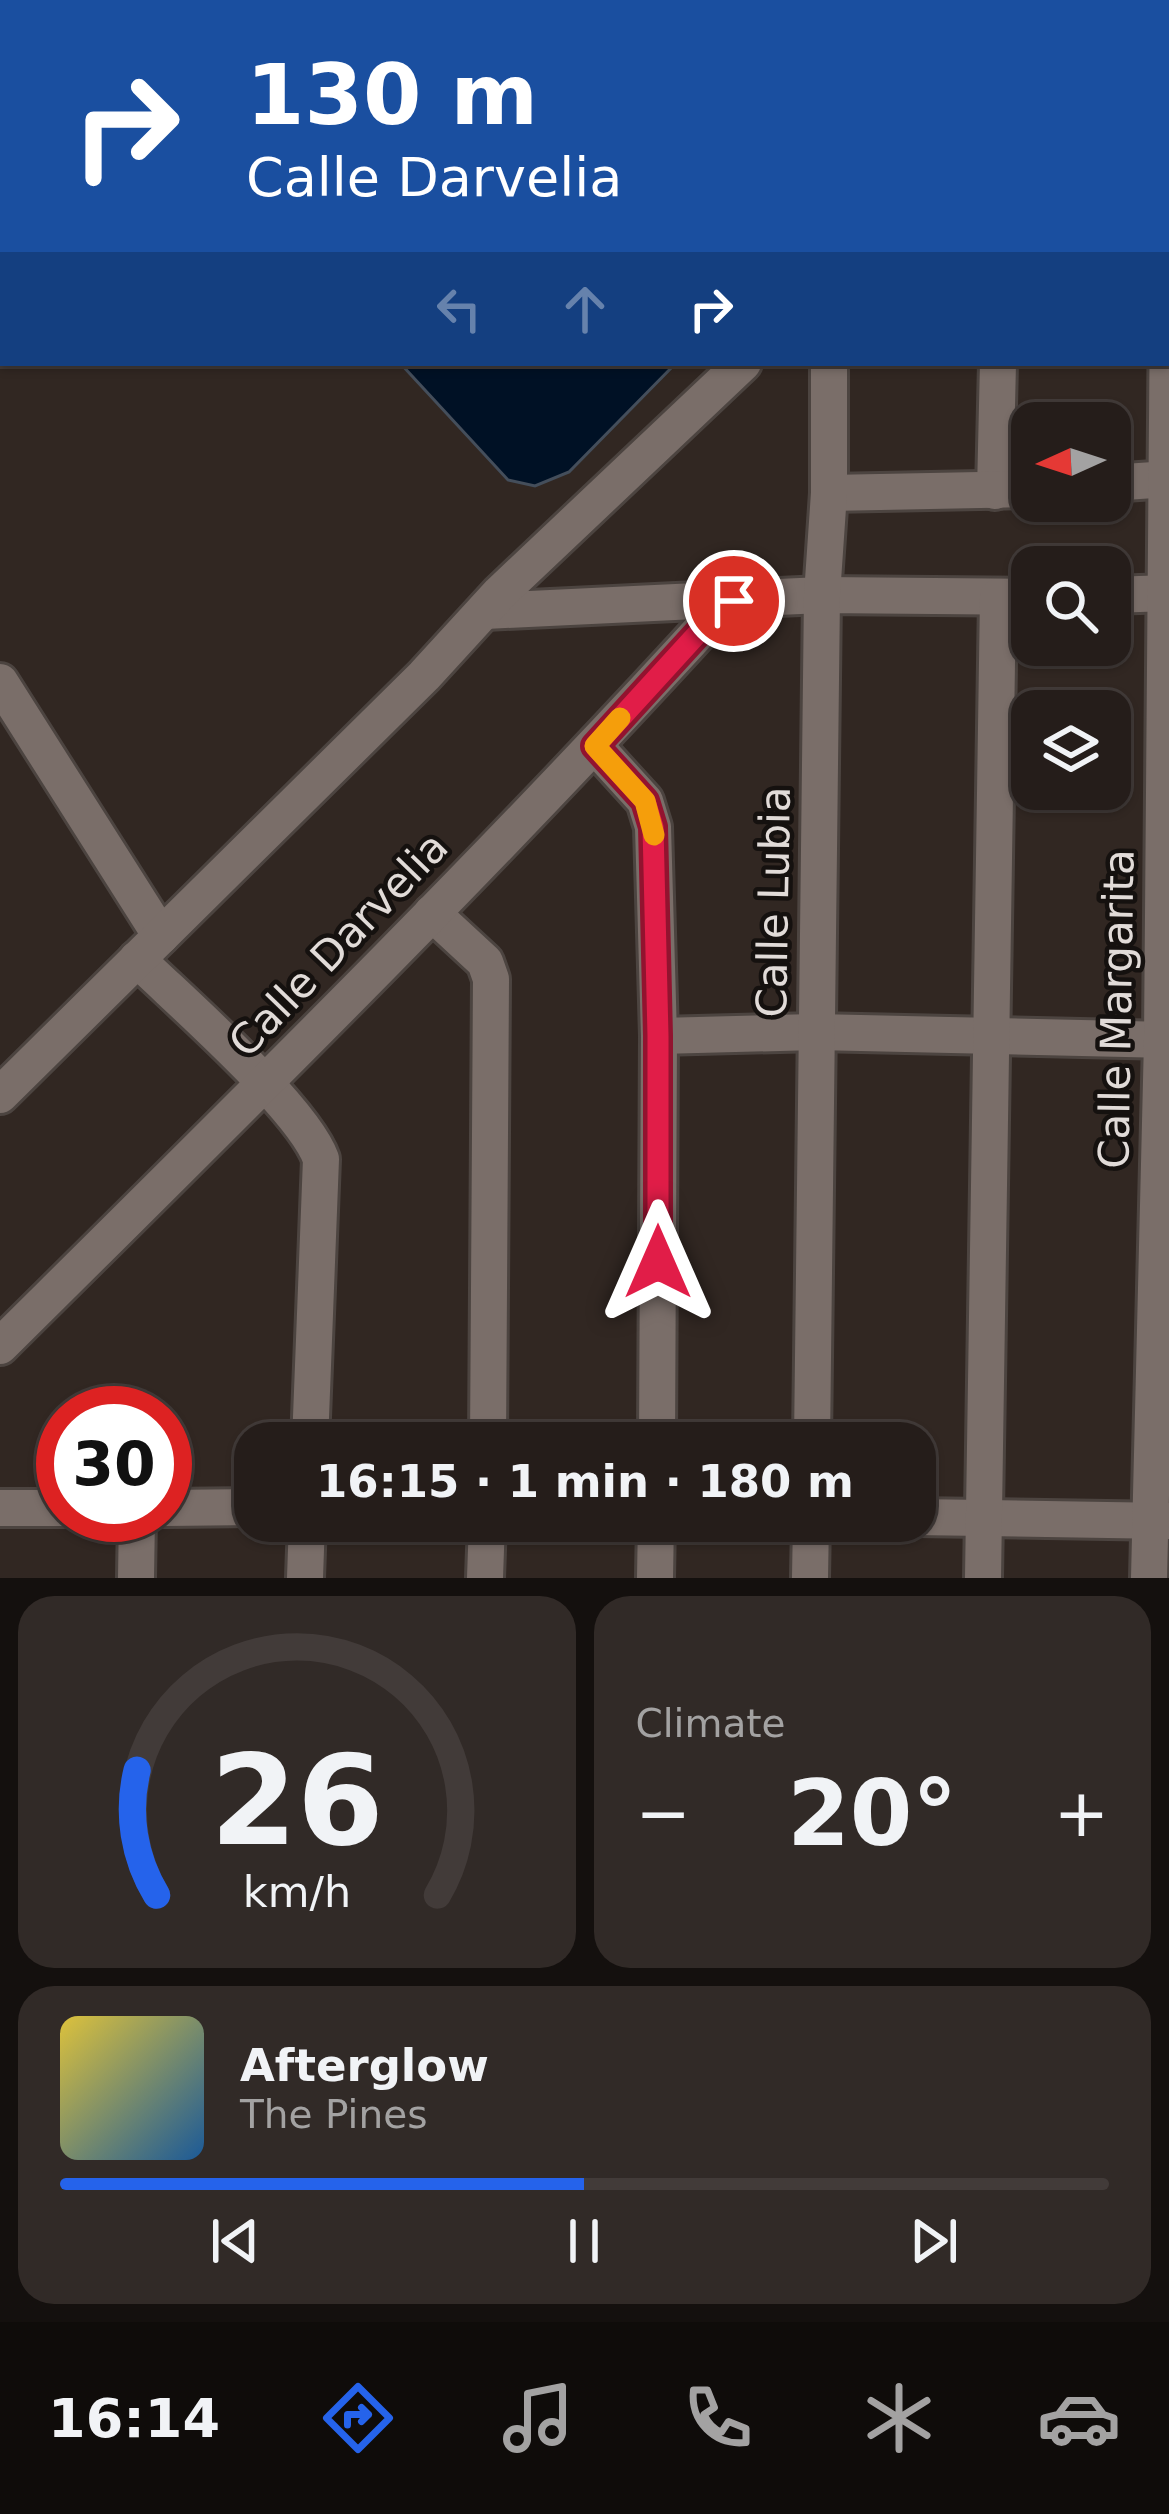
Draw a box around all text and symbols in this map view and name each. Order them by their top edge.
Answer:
text: 130 m [246,46,538,144]
icon: right [48,48,204,204]
text: Calle Darvelia [246,146,622,209]
icon: left [426,276,492,342]
icon: ahead [552,276,618,342]
icon: right [678,276,744,342]
north arrow [1011,402,1131,522]
map controls [1011,402,1131,810]
button: search [1011,546,1131,666]
pin [683,550,785,652]
icon: arrive [701,568,767,634]
button: layers [1011,690,1131,810]
street label: Calle Lubia [747,786,800,1018]
street label: Calle Darvelia [219,822,458,1067]
street label: Calle Margarita [1089,849,1144,1169]
position arrow [595,1199,721,1325]
speed limit sign: 30 [36,1386,192,1542]
text: 16:15 · 1 min · 180 m [316,1455,854,1508]
text: Climate [636,1701,786,1746]
text: 26 [210,1728,384,1873]
text: 20° [787,1761,957,1866]
text: − [636,1775,691,1852]
text: + [1054,1775,1109,1852]
text: km/h [243,1867,351,1917]
text: Afterglow [240,2039,489,2092]
text: The Pines [240,2092,427,2137]
icon: previous [202,2208,268,2274]
icon: pause [551,2208,617,2274]
icon: next [901,2208,967,2274]
icon: directions [316,2376,400,2460]
icon: music [496,2376,580,2460]
icon: phone [676,2376,760,2460]
icon: climate [857,2376,941,2460]
icon: car [1037,2376,1121,2460]
text: 16:14 [48,2387,220,2450]

